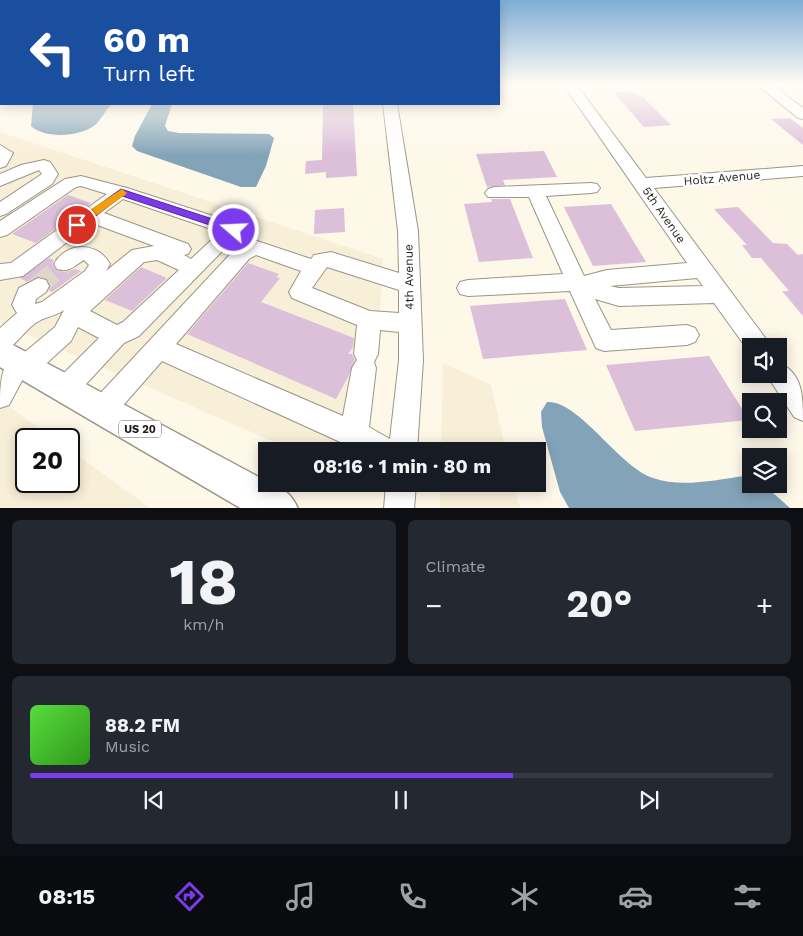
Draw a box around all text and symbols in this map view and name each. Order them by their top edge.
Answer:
text: 60 m [103,19,190,61]
icon: left [20,20,85,85]
text: Turn left [103,61,195,86]
street label: Holtz Avenue [683,168,761,188]
street label: 5th Avenue [639,184,689,246]
position arrow [207,203,259,255]
pin [56,204,98,246]
icon: arrive [63,211,91,239]
street label: 4th Avenue [401,244,417,310]
map controls [742,338,787,493]
button: sound [742,338,787,383]
button: search [742,393,787,438]
road number: US 20 [119,420,161,438]
speed limit sign: 20 [15,428,80,493]
button: layers [742,448,787,493]
text: 08:16 · 1 min · 80 m [313,455,491,478]
text: 18 [169,544,238,620]
text: Climate [426,557,486,576]
text: 20° [566,582,632,626]
text: − [426,589,442,622]
text: + [756,589,773,622]
text: km/h [183,615,224,634]
text: 88.2 FM [105,714,180,737]
text: Music [105,737,150,756]
icon: previous [140,786,168,814]
icon: pause [387,786,415,814]
icon: next [635,786,663,814]
icon: directions [172,879,207,914]
icon: music [283,879,318,914]
icon: phone [395,879,430,914]
icon: climate [507,879,542,914]
icon: car [618,879,653,914]
icon: filters [730,879,765,914]
text: 08:15 [38,884,95,909]

